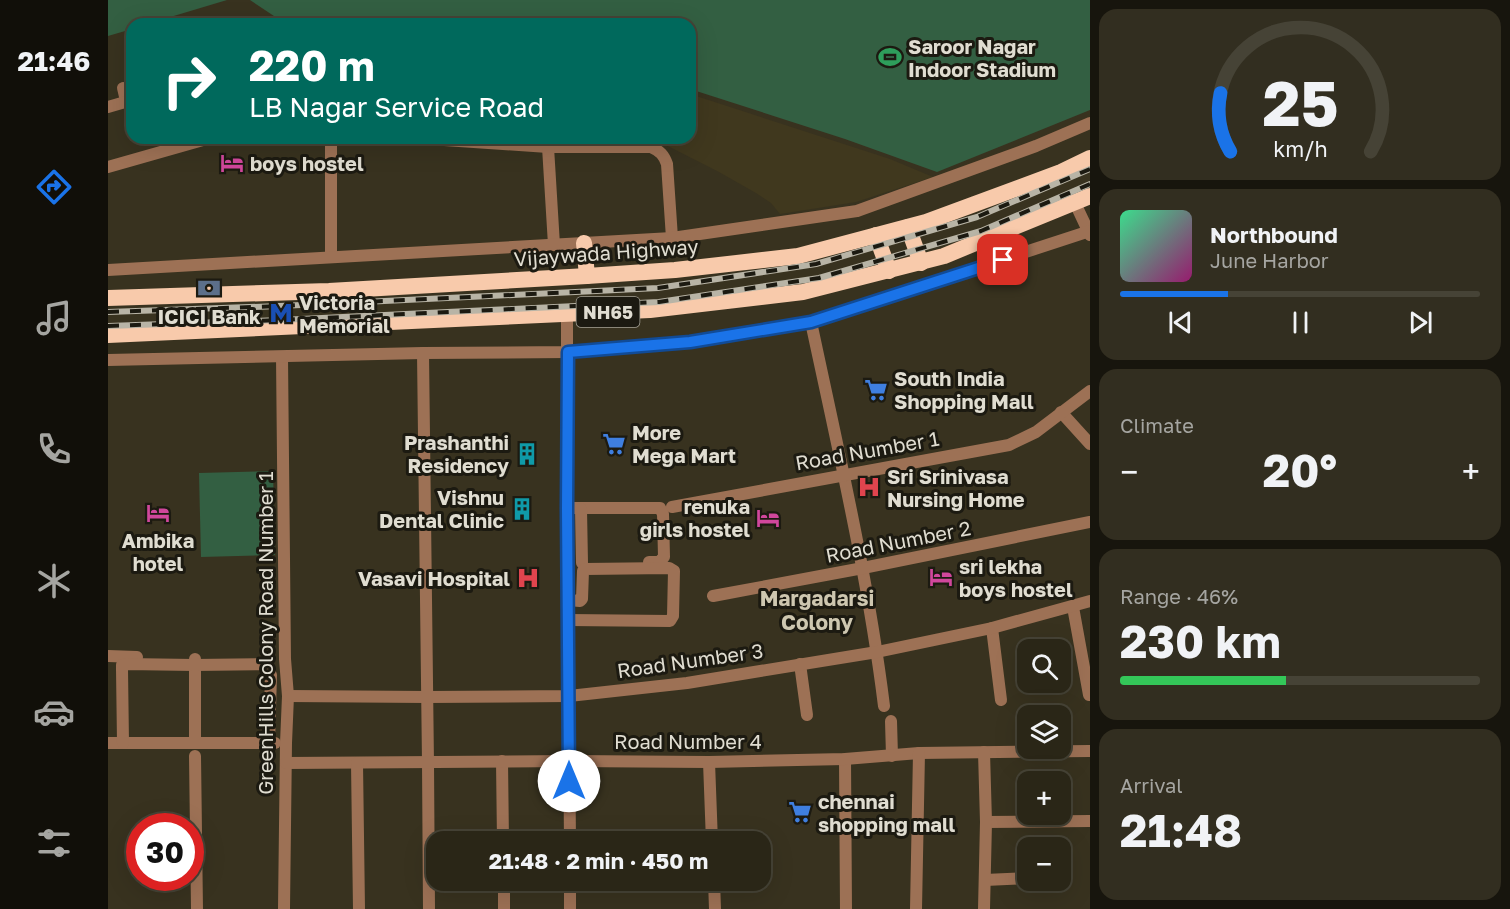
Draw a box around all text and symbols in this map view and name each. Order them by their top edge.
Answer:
place label: Saroor Nagar Indoor Stadium [908,34,1056,81]
text: 220 m [249,40,375,90]
icon: right [150,42,228,120]
sports icon: Saroor Nagar Indoor Stadium [877,44,903,70]
text: 21:46 [17,45,91,77]
text: 25 [1262,65,1338,140]
text: LB Nagar Service Road [249,91,544,123]
text: km/h [1273,136,1327,162]
hotel icon: boys hostel [219,150,245,176]
place label: boys hostel [250,151,364,175]
icon: directions [33,166,75,208]
text: Northbound [1210,221,1338,248]
street label: Vijaywada Highway [513,234,699,270]
pin [977,234,1028,285]
icon: arrive [986,243,1019,276]
text: June Harbor [1210,248,1329,272]
bank icon: ICICI Bank [196,275,222,301]
place label: Victoria Memorial [299,290,390,337]
icon: music [33,297,75,339]
road number: NH65 [576,297,640,327]
metro station icon: Victoria Memorial [268,300,294,326]
place label: ICICI Bank [157,304,261,328]
icon: previous [1164,306,1197,339]
icon: pause [1284,306,1317,339]
icon: next [1404,306,1437,339]
place label: South India Shopping Mall [894,366,1034,413]
supermarket icon: South India Shopping Mall [863,377,889,403]
text: Climate [1120,413,1194,437]
place label: More Mega Mart [632,420,736,467]
street label: Road Number 1 [793,426,941,474]
icon: phone [33,428,75,470]
place label: Prashanthi Residency [404,430,509,477]
supermarket icon: More Mega Mart [601,431,627,457]
building icon: Prashanthi Residency [514,441,540,467]
text: 20° [1263,443,1337,497]
text: − [1120,452,1138,491]
text: + [1462,452,1480,491]
place label: Sri Srinivasa Nursing Home [887,464,1025,511]
street label: GreenHills Colony Road Number 1 [253,471,277,795]
hospital icon: Sri Srinivasa Nursing Home [856,474,882,500]
place label: Vishnu Dental Clinic [379,485,504,532]
place label: renuka girls hostel [640,494,750,541]
building icon: Vishnu Dental Clinic [509,496,535,522]
hotel icon: Ambika hotel [145,500,171,526]
hotel icon: renuka girls hostel [755,505,781,531]
street label: Road Number 2 [823,515,973,567]
place label: Ambika hotel [122,528,194,575]
place label: sri lekha boys hostel [959,554,1073,601]
icon: climate [33,560,75,602]
hotel icon: sri lekha boys hostel [928,564,954,590]
hospital icon: Vasavi Hospital [515,565,541,591]
place label: Vasavi Hospital [358,566,510,590]
text: Range · 46% [1120,584,1238,608]
district label: Margadarsi Colony [760,585,874,635]
text: 230 km [1120,614,1281,668]
street label: Road Number 3 [615,638,765,682]
map controls [1017,639,1071,891]
button: search [1017,639,1071,693]
icon: car [33,691,75,733]
button: layers [1017,705,1071,759]
street label: Road Number 4 [614,729,762,753]
position arrow [537,749,601,813]
button: + [1017,771,1071,825]
text: Arrival [1120,773,1183,797]
place label: chennai shopping mall [818,789,956,836]
supermarket icon: chennai shopping mall [787,799,813,825]
text: 21:48 [1120,803,1242,857]
speed limit sign: 30 [126,813,204,891]
icon: filters [33,822,75,864]
button: − [1017,837,1071,891]
text: 21:48 · 2 min · 450 m [489,847,708,874]

